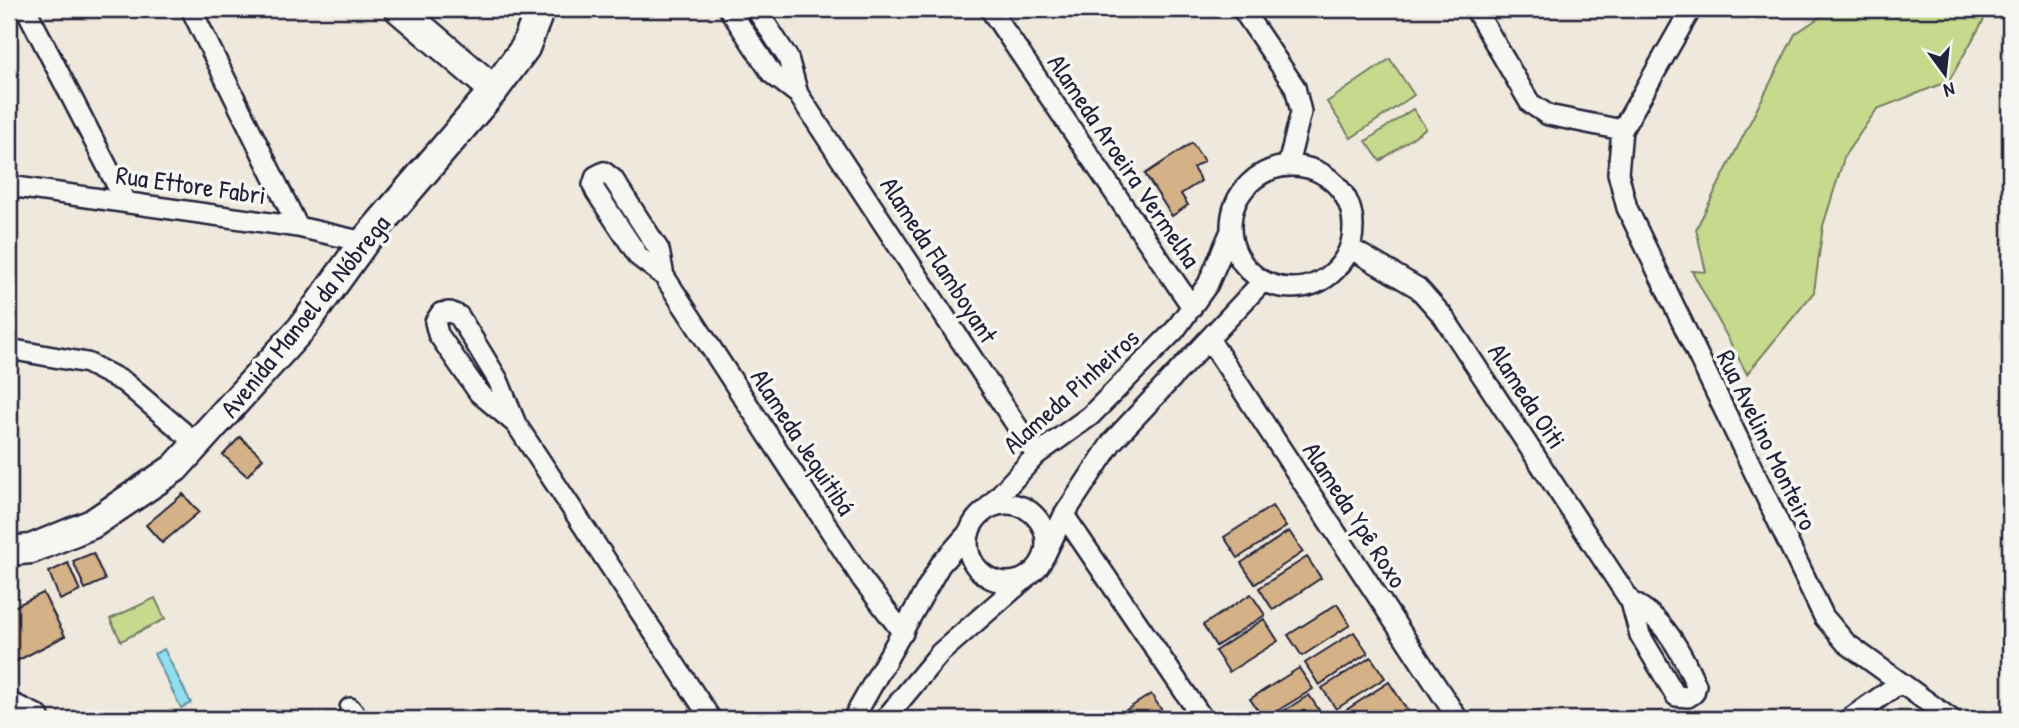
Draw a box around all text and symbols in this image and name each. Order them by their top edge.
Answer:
north arrow [1910,38,1980,108]
street label: Alameda Aroeira Vermelha [1040,47,1209,274]
text: N [1941,77,1958,104]
street label: Rua Ettore Fabri [114,157,268,212]
street label: Alameda Flamboyant [873,170,1007,351]
street label: Avenida Manoel da Nóbrega [212,207,397,425]
street label: Alameda Pinheiros [995,320,1146,461]
street label: Alameda Oiti [1480,336,1575,455]
street label: Rua Avelino Monteiro [1709,344,1826,536]
street label: Alameda Jequitibá [743,362,864,522]
street label: Alameda Ypê Roxo [1295,435,1416,594]

